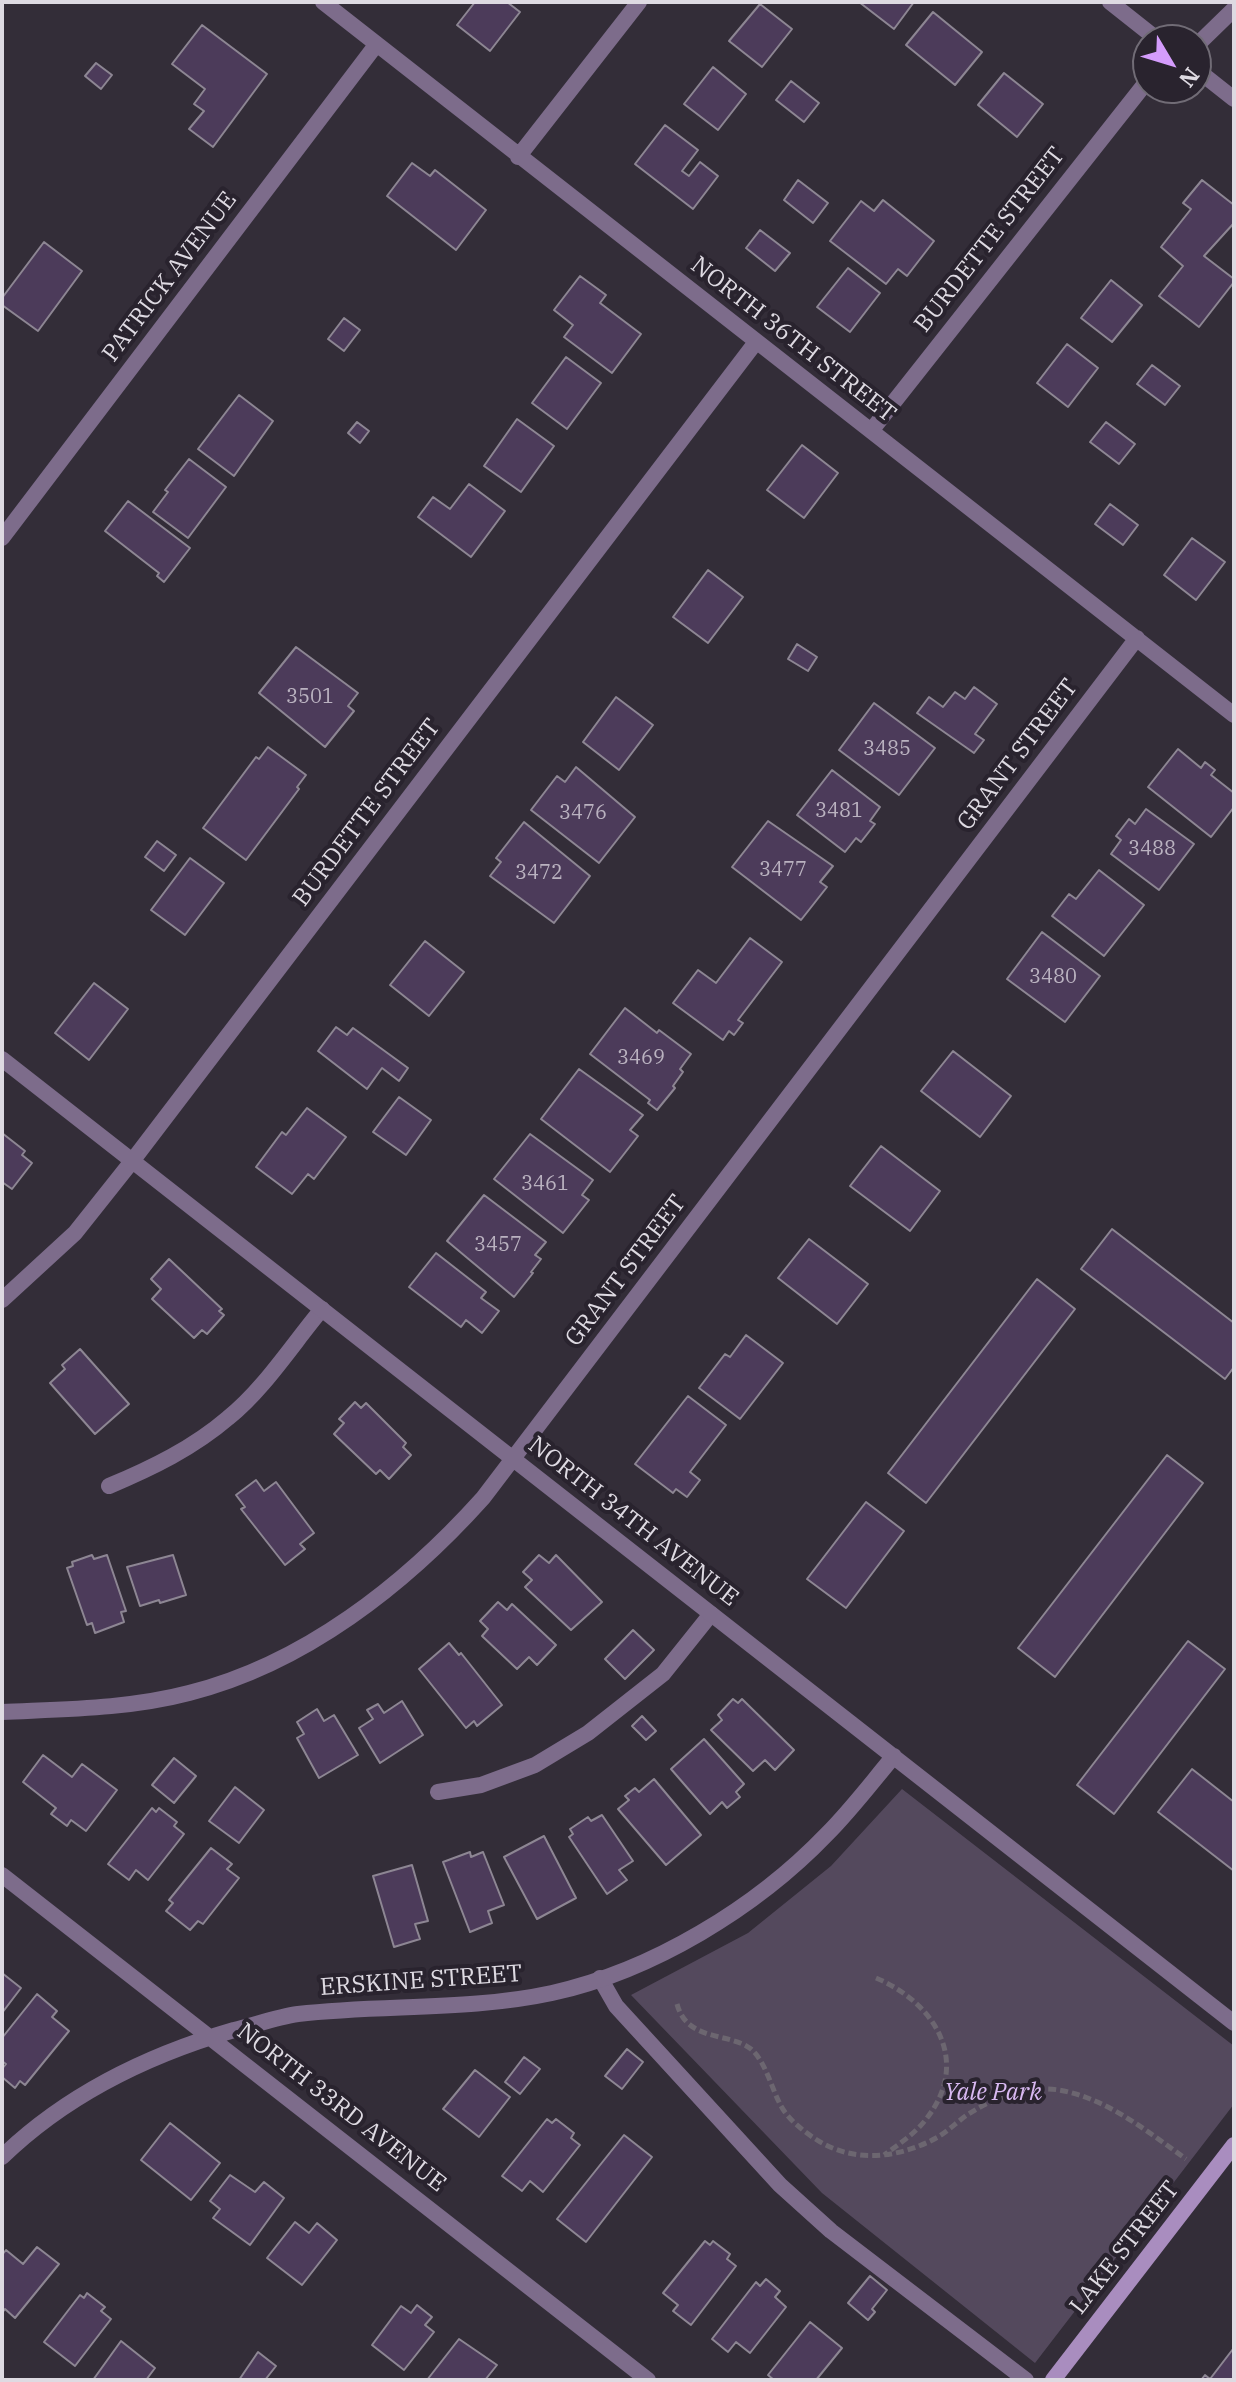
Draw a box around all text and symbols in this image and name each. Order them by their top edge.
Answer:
north arrow [1132,24,1212,104]
text: N [1173,62,1207,94]
street label: BURDETTE STREET [909,142,1071,338]
street label: PATRICK AVENUE [97,186,243,368]
street label: NORTH 36TH STREET [685,251,901,429]
street label: GRANT STREET [952,674,1084,836]
house number: 3501 [286,685,334,709]
street label: BURDETTE STREET [287,714,447,912]
house number: 3485 [863,737,911,761]
house number: 3481 [815,799,863,823]
house number: 3476 [559,801,607,825]
house number: 3488 [1128,837,1176,861]
house number: 3477 [759,858,807,882]
house number: 3472 [515,861,563,885]
house number: 3480 [1029,965,1077,989]
house number: 3469 [617,1046,665,1070]
house number: 3461 [521,1172,569,1196]
street label: GRANT STREET [560,1190,692,1352]
house number: 3457 [474,1233,522,1257]
street label: NORTH 34TH AVENUE [522,1431,744,1613]
street label: ERSKINE STREET [319,1960,523,2002]
street label: NORTH 33RD AVENUE [231,2017,451,2199]
park label: Yale Park [944,2079,1042,2107]
street label: LAKE STREET [1064,2176,1186,2320]

